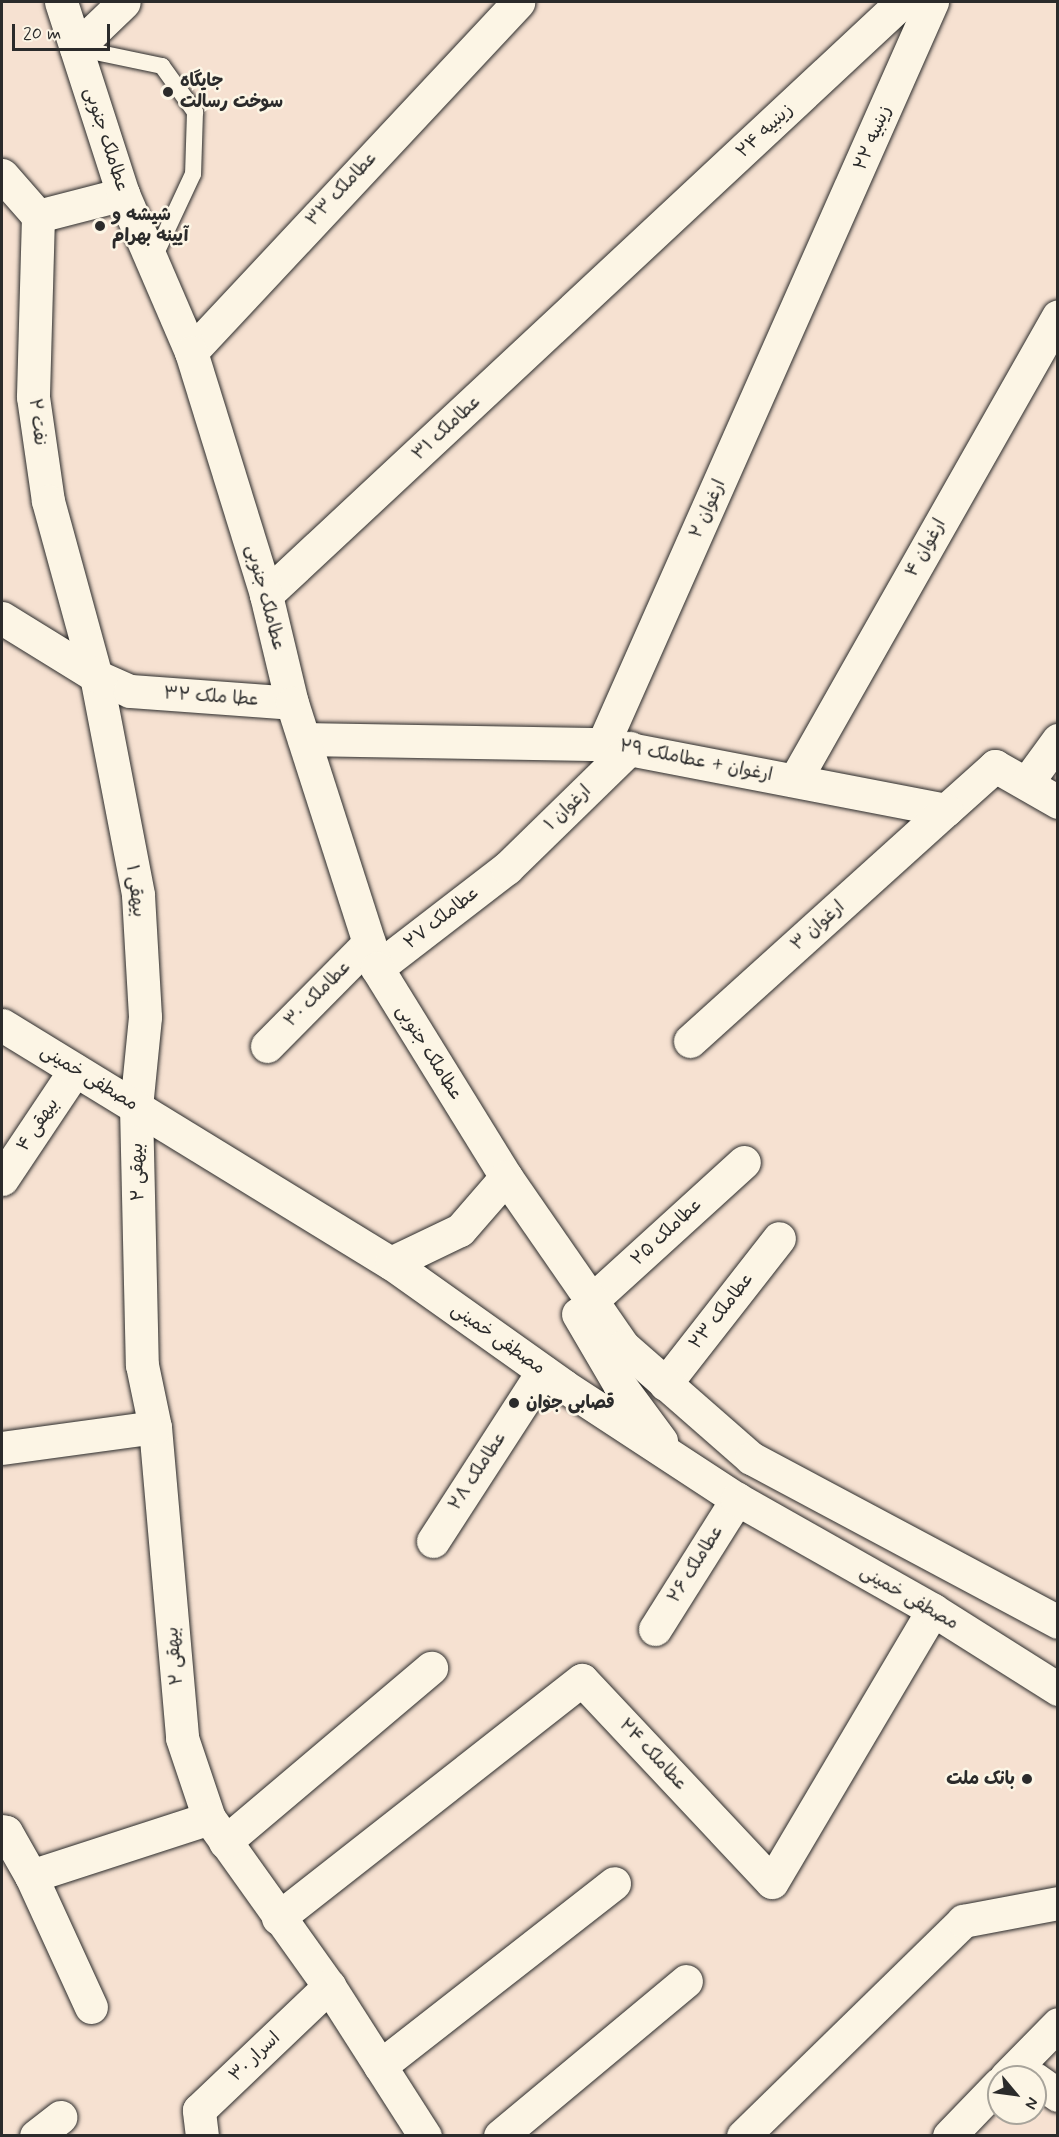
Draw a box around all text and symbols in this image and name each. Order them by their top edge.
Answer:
scale bar [15,12,112,50]
text: 20 m [23,22,61,46]
place label: جایگاه سوخت رسالت [180,71,283,113]
street label: عطاملک جنوبی [79,85,133,195]
marker: جایگاه سوخت رسالت [161,85,175,99]
street label: زینبیه ۲۴ [732,99,798,163]
street label: زینبیه ۲۲ [850,102,896,174]
street label: عطاملک ۳۳ [302,147,382,231]
place label: شیشه و آیینه بهرام [112,205,188,248]
marker: شیشه و آیینه بهرام [93,219,107,233]
street label: عطاملک ۳۱ [408,391,486,465]
street label: نفت ۲ [23,397,51,447]
street label: ارغوان ۲ [686,476,730,542]
street label: ارغوان ۴ [901,515,951,581]
street label: عطاملک جنوبی [240,543,290,653]
street label: عطا ملک ۳۲ [163,683,259,711]
street label: ارغوان + عطاملک ۲۹ [618,736,774,786]
street label: ارغوان ۱ [540,781,596,835]
street label: بیهقی ۱ [121,863,149,919]
street label: عطاملک ۲۷ [400,882,484,954]
street label: ارغوان ۳ [787,896,849,956]
street label: عطاملک ۳۰ [280,956,356,1032]
street label: عطاملک جنوبی [391,1001,467,1105]
street label: مصطفی خمینی [36,1040,142,1116]
street label: بیهقی ۴ [12,1094,64,1156]
street label: بیهقی ۲ [127,1143,149,1201]
street label: عطاملک ۲۵ [627,1194,707,1270]
street label: عطاملک ۲۳ [685,1268,759,1354]
street label: مصطفی خمینی [447,1299,549,1379]
place label: قصابی جوان [526,1392,615,1414]
marker: قصابی جوان [507,1396,521,1410]
street label: عطاملک ۲۸ [444,1427,512,1515]
street label: عطاملک ۲۶ [663,1521,729,1607]
street label: مصطفی خمینی [856,1561,962,1635]
street label: بیهقی ۲ [162,1626,188,1686]
street label: عطاملک ۲۴ [614,1714,692,1796]
place label: بانک ملت [946,1768,1015,1790]
marker: بانک ملت [1020,1772,1034,1786]
street label: اسرار ۳۰ [225,2027,285,2087]
north arrow [987,2065,1047,2125]
text: N [1020,2093,1043,2113]

